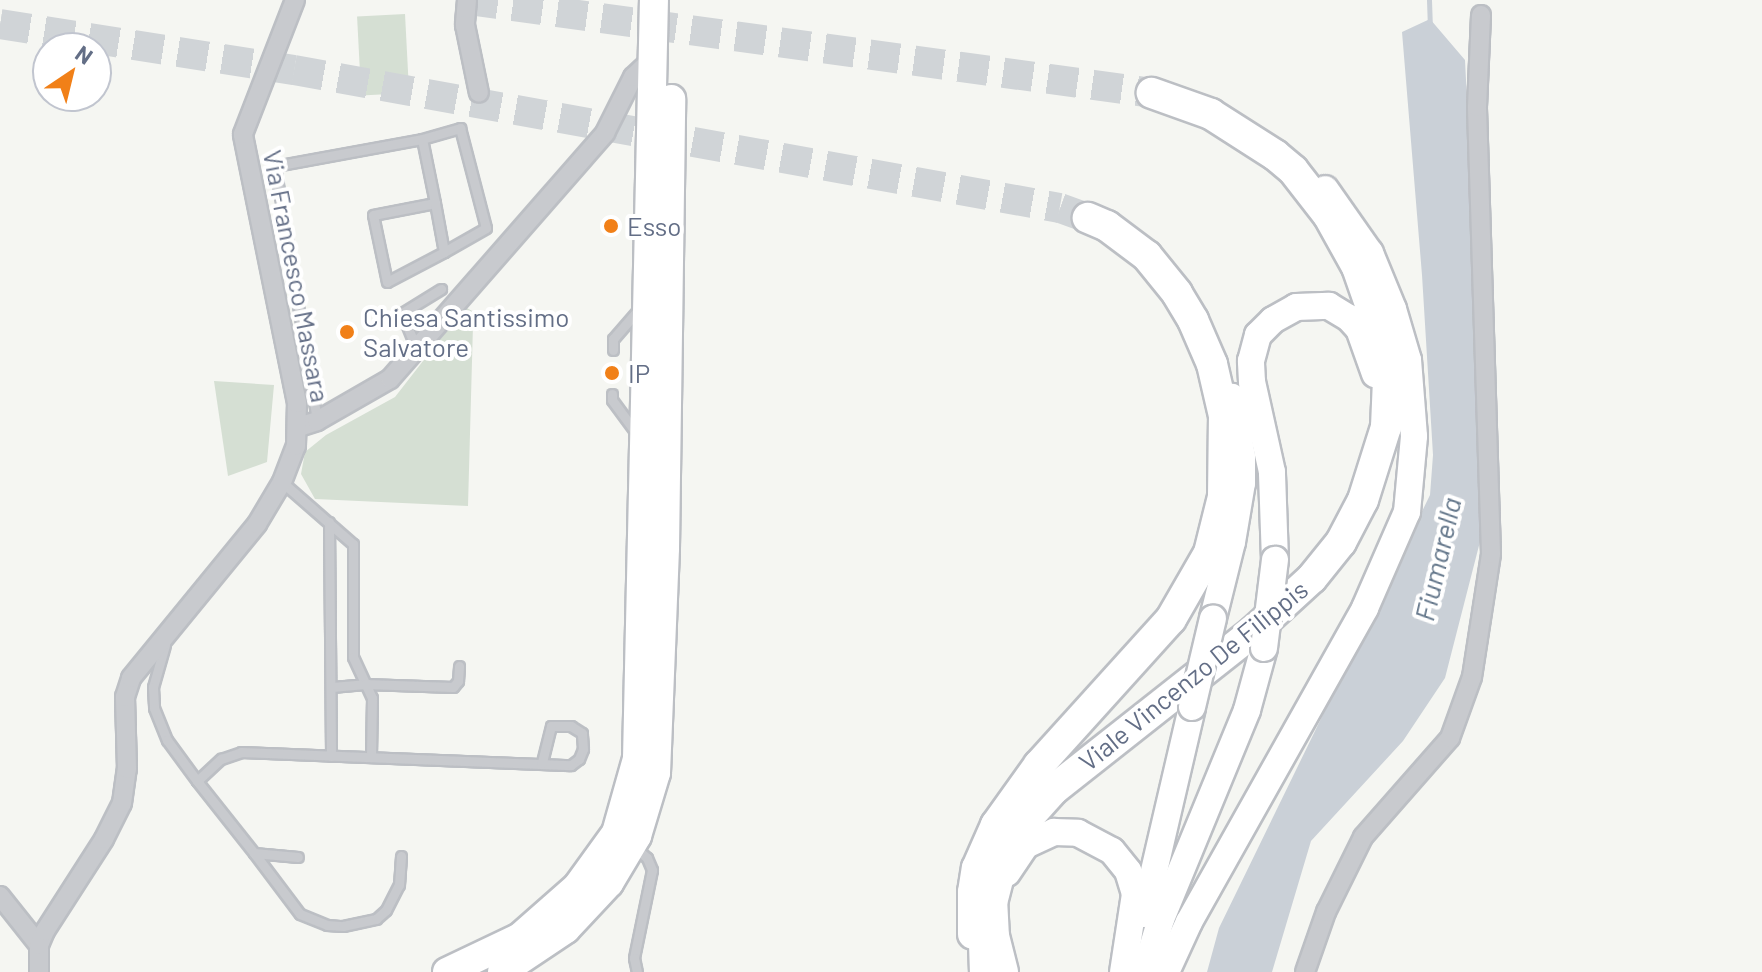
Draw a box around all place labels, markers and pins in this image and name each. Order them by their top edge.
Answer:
place label: Esso [627,210,682,242]
marker: Esso [602,217,620,235]
place label: Chiesa Santissimo Salvatore [363,301,569,362]
marker: Chiesa Santissimo Salvatore [338,323,356,341]
place label: IP [628,357,650,389]
marker: IP [603,364,621,382]

